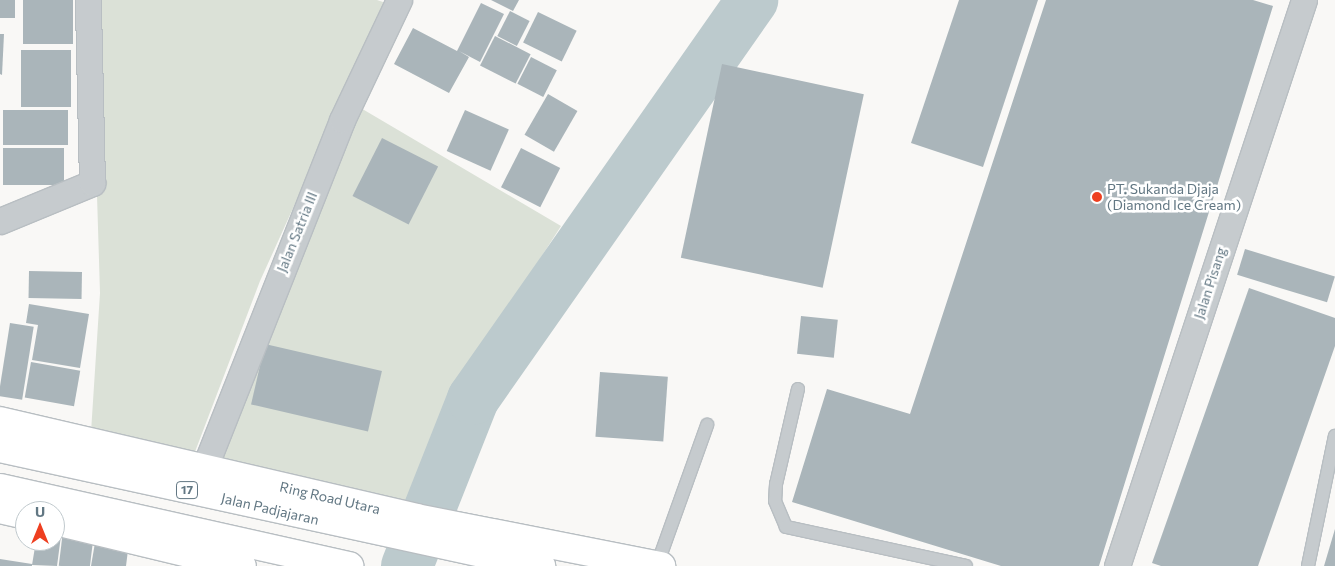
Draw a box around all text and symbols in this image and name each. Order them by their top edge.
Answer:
place label: PT. Sukanda Djaja (Diamond Ice Cream) [1107,181,1241,213]
street label: Jalan Satria III [273,189,321,275]
marker: PT. Sukanda Djaja (Diamond Ice Cream) [1091,191,1103,203]
street label: Jalan Pisang [1190,245,1230,321]
street label: Ring Road Utara [278,478,382,518]
road number: 17 [176,480,198,500]
street label: Jalan Padjajaran [220,490,320,528]
north arrow [15,501,65,551]
text: U [35,503,45,520]

